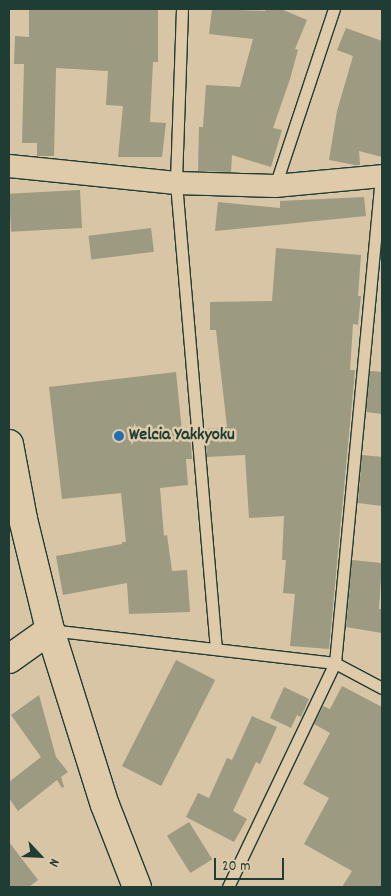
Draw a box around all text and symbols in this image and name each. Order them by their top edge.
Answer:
place label: Welcia Yakkyoku [129,425,235,447]
marker: Welcia Yakkyoku [113,430,125,442]
north arrow [15,831,65,881]
scale bar [216,848,286,880]
text: N [43,855,64,870]
text: 20 m [222,856,250,878]

